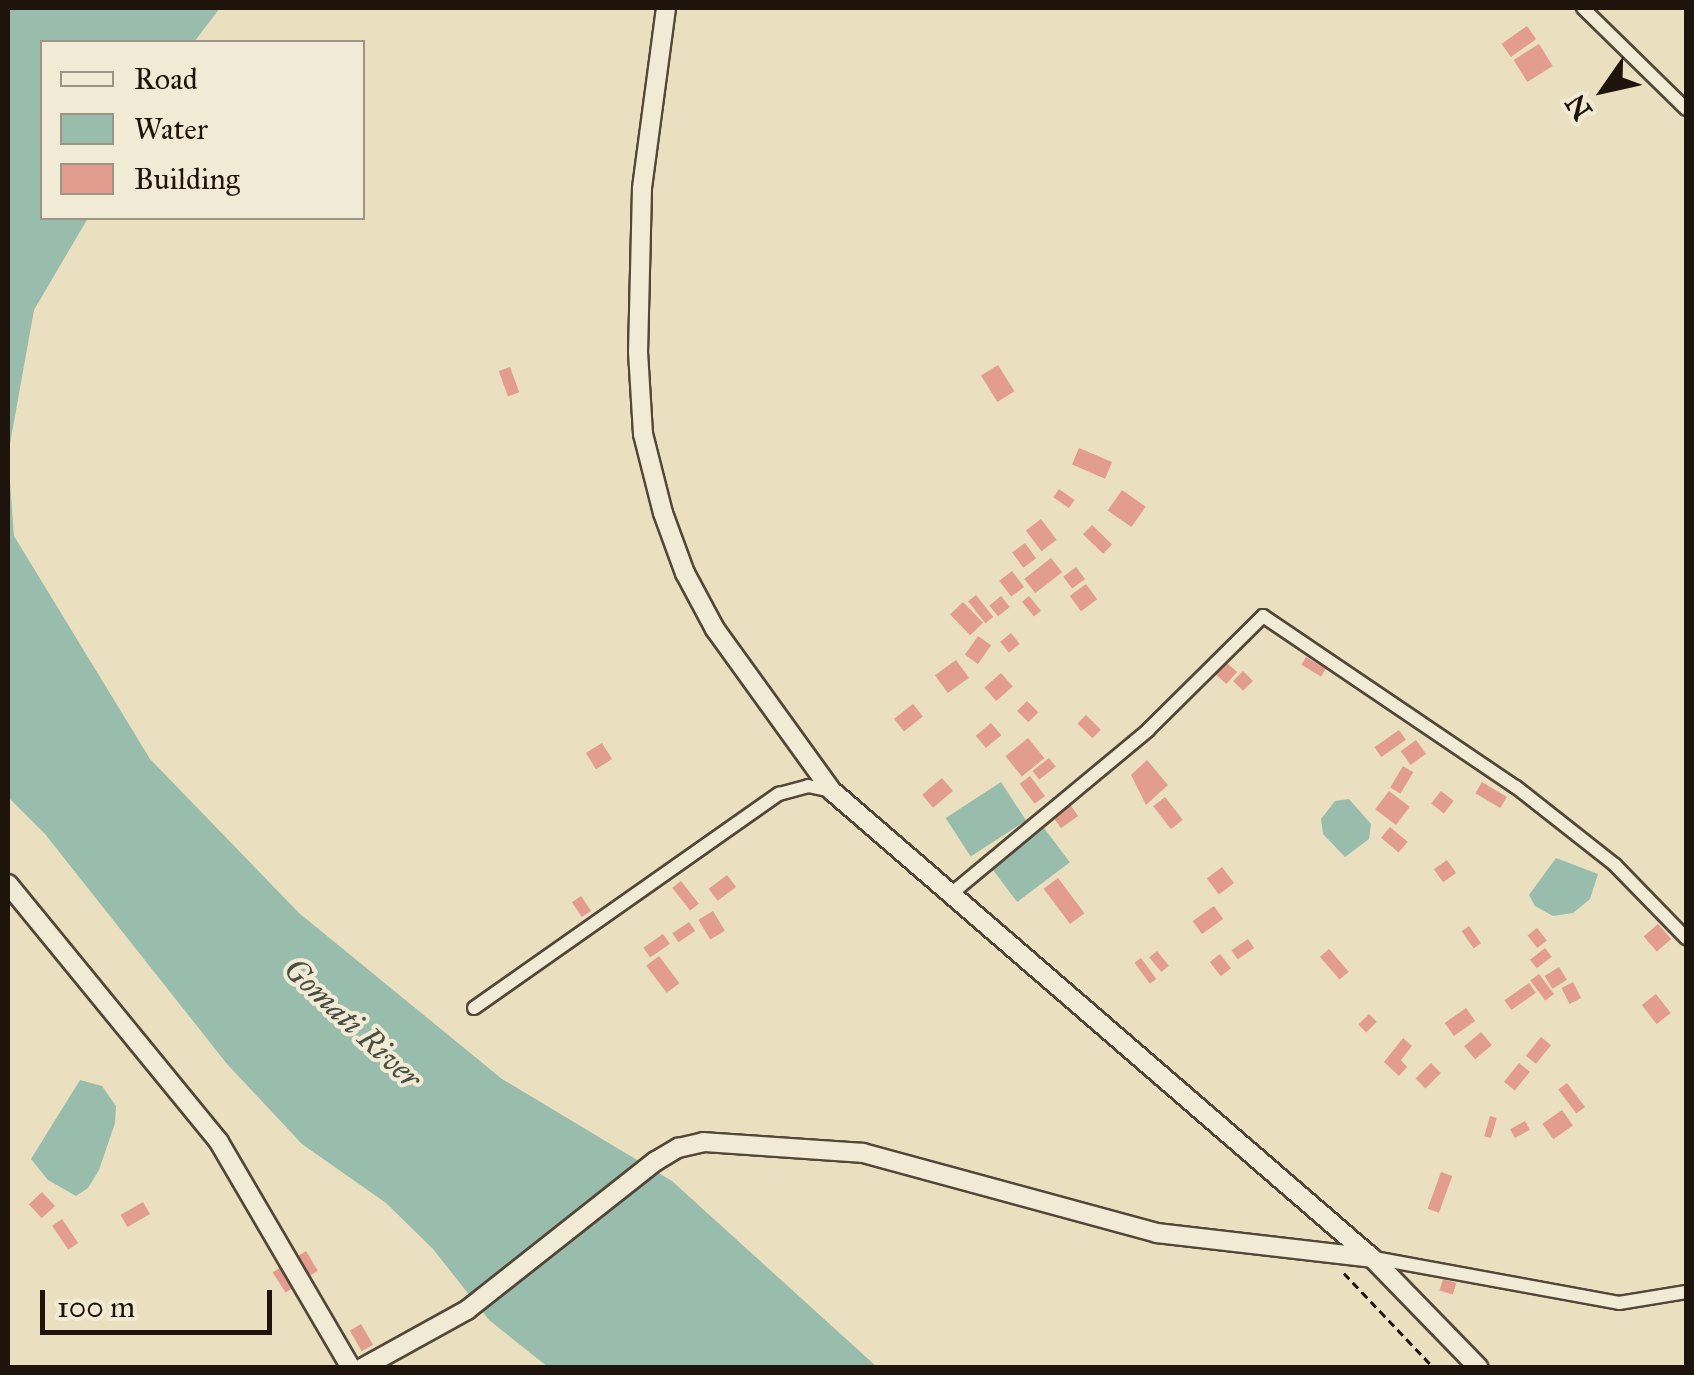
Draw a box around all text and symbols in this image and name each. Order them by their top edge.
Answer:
legend [40,40,365,220]
north arrow [1554,40,1654,140]
text: Road [134,61,198,97]
text: N [1558,87,1600,127]
text: Water [134,111,208,147]
text: Building [134,161,240,197]
water label: Gomati River [275,951,429,1097]
scale bar [45,1270,278,1332]
text: 100 m [57,1289,135,1325]

